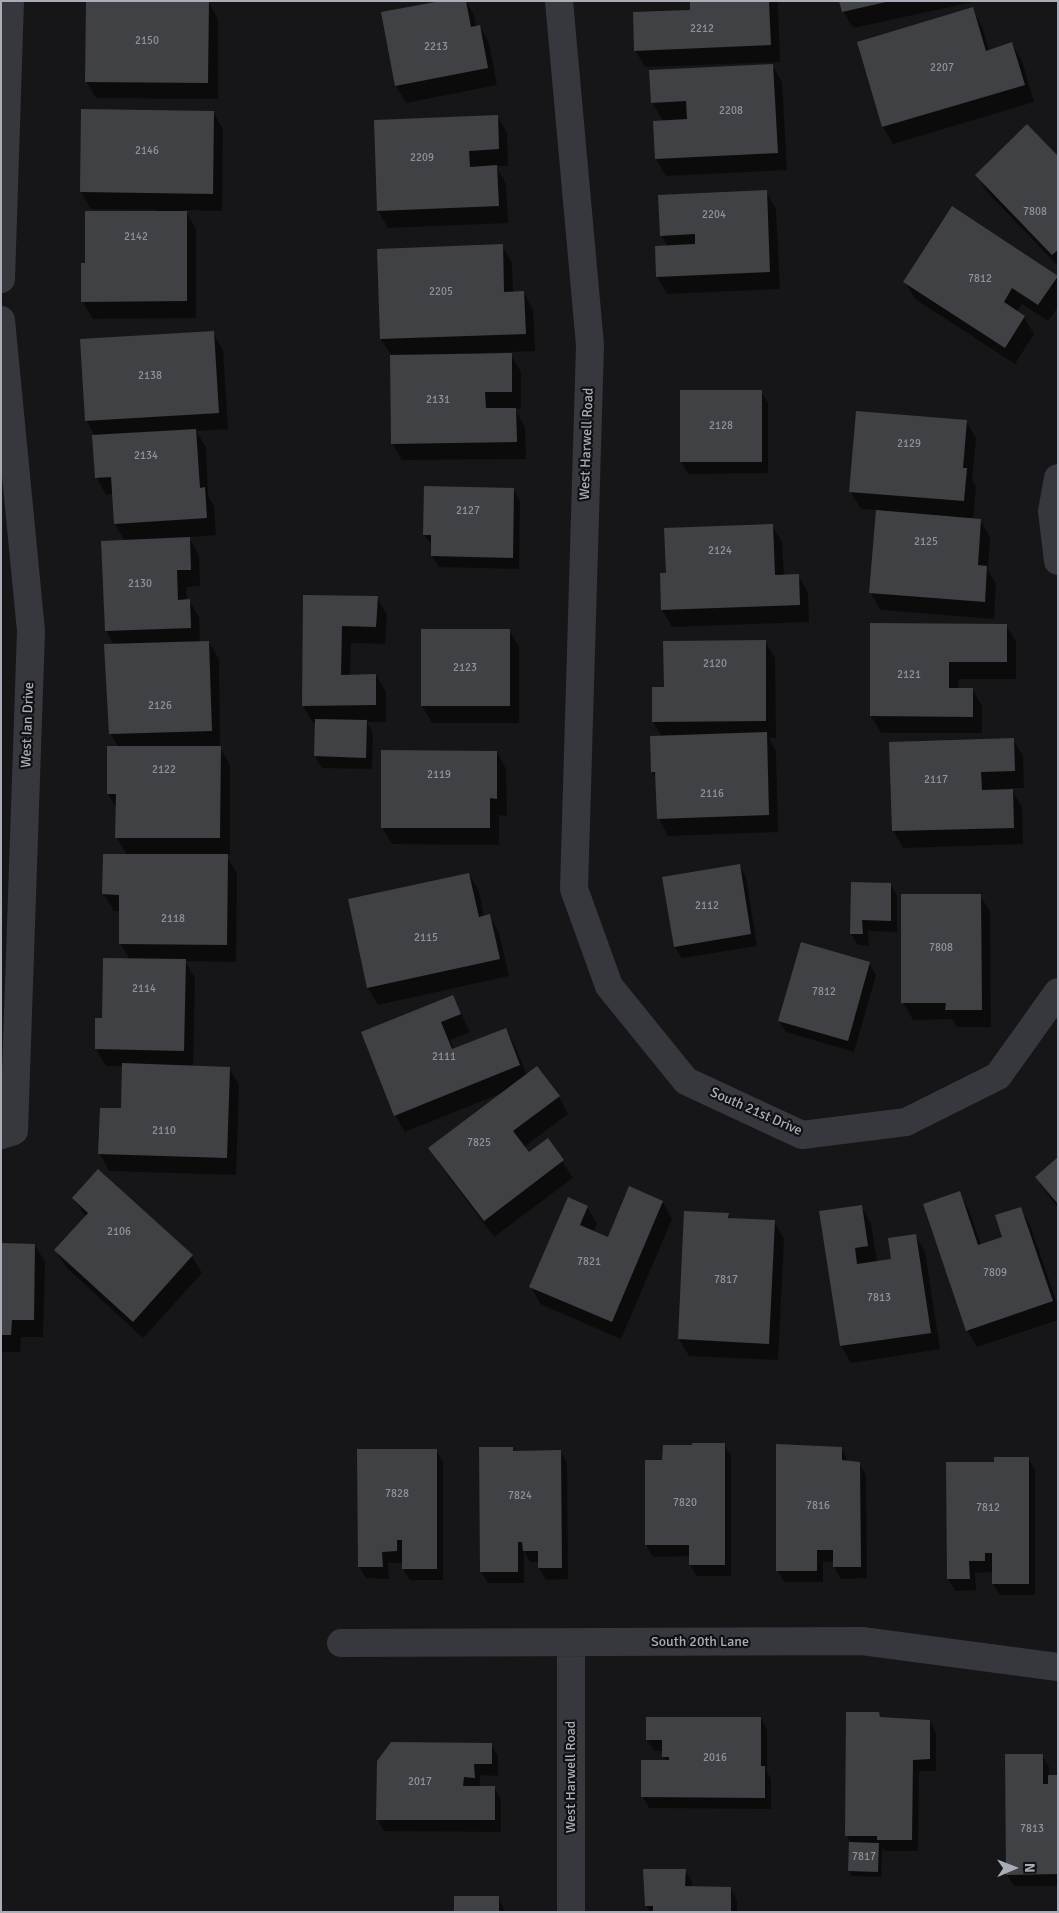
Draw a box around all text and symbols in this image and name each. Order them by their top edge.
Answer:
house number: 2212 [690,22,714,36]
house number: 2150 [135,34,159,48]
house number: 2213 [424,40,448,54]
house number: 2207 [930,61,954,75]
house number: 2208 [719,104,743,118]
house number: 2146 [135,144,159,158]
house number: 2209 [410,151,434,165]
house number: 7808 [1023,205,1047,219]
house number: 2204 [702,208,726,222]
house number: 2142 [124,230,148,244]
house number: 7812 [968,272,992,286]
house number: 2205 [429,285,453,299]
house number: 2138 [138,369,162,383]
street label: West Harwell Road [577,387,597,501]
house number: 2131 [426,393,450,407]
house number: 2128 [709,419,733,433]
house number: 2129 [897,437,921,451]
house number: 2134 [134,449,158,463]
house number: 2127 [456,504,480,518]
house number: 2125 [914,535,938,549]
house number: 2124 [708,544,732,558]
house number: 2130 [128,577,152,591]
house number: 2120 [703,657,727,671]
house number: 2123 [453,661,477,675]
house number: 2121 [897,668,921,682]
street label: West Ian Drive [18,682,38,768]
house number: 2126 [148,699,172,713]
house number: 2122 [152,763,176,777]
house number: 2119 [427,768,451,782]
house number: 2117 [924,773,948,787]
house number: 2116 [700,787,724,801]
house number: 2112 [695,899,719,913]
house number: 2118 [161,912,185,926]
house number: 2115 [414,931,438,945]
house number: 7808 [929,941,953,955]
house number: 2114 [132,982,156,996]
house number: 7812 [812,985,836,999]
house number: 2111 [432,1050,456,1064]
street label: South 21st Drive [707,1084,805,1140]
house number: 2110 [152,1124,176,1138]
house number: 7825 [467,1136,491,1150]
house number: 2106 [107,1225,131,1239]
house number: 7821 [577,1255,601,1269]
house number: 7809 [983,1266,1007,1280]
house number: 7817 [714,1273,738,1287]
house number: 7813 [867,1291,891,1305]
house number: 7828 [385,1487,409,1501]
house number: 7824 [508,1489,532,1503]
house number: 7820 [673,1496,697,1510]
house number: 7816 [806,1499,830,1513]
house number: 7812 [976,1501,1000,1515]
street label: South 20th Lane [651,1634,749,1650]
street label: West Harwell Road [563,1721,579,1833]
house number: 2016 [703,1751,727,1765]
house number: 2017 [408,1775,432,1789]
house number: 7813 [1020,1822,1044,1836]
north arrow [989,1843,1039,1893]
house number: 7817 [852,1850,876,1864]
text: N [1021,1863,1038,1873]

